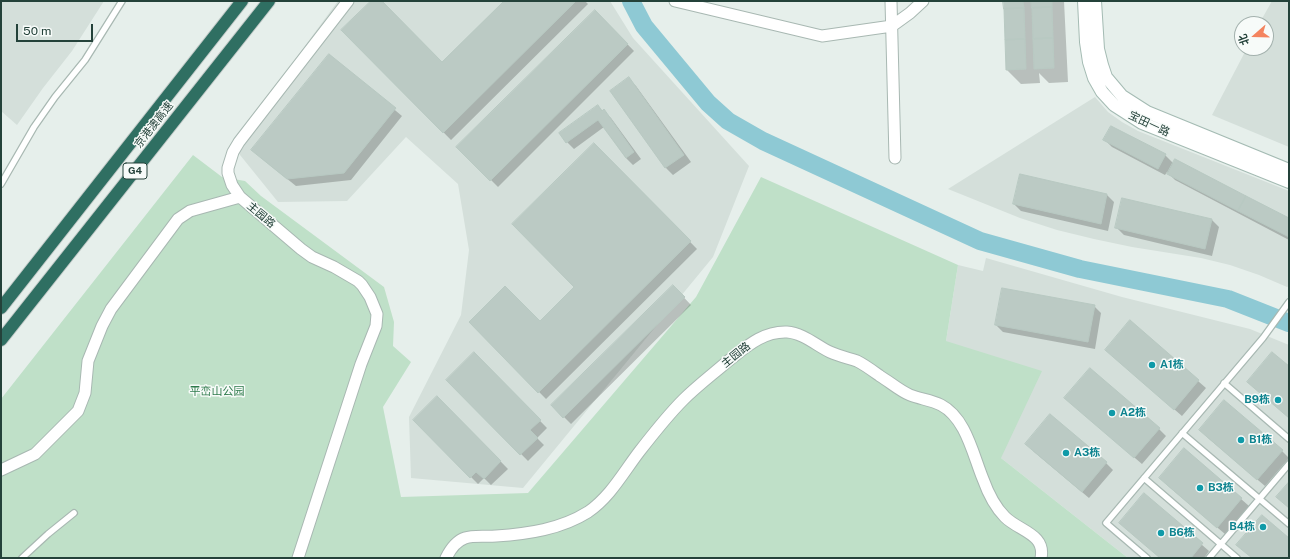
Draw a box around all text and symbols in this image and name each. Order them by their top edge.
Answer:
scale bar [18,16,95,42]
north arrow [1234,16,1274,56]
text: 50 m [23,24,51,38]
text: 北 [1236,33,1251,47]
street label: 京港澳高速 [132,99,176,151]
street label: 宝田一路 [1126,109,1172,139]
road number: G4 [123,163,147,179]
street label: 主园路 [244,199,278,231]
street label: 主园路 [719,339,753,371]
place label: A1栋 [1160,358,1184,372]
marker: A1栋 [1147,360,1157,370]
park label: 平峦山公园 [190,385,244,399]
place label: B9栋 [1244,393,1270,407]
marker: B9栋 [1273,395,1283,405]
place label: A2栋 [1120,406,1146,420]
marker: A2栋 [1107,408,1117,418]
place label: B1栋 [1249,433,1272,447]
marker: B1栋 [1236,435,1246,445]
place label: A3栋 [1074,446,1100,460]
marker: A3栋 [1061,448,1071,458]
place label: B3栋 [1208,481,1234,495]
marker: B3栋 [1195,483,1205,493]
place label: B4栋 [1229,520,1255,534]
marker: B4栋 [1258,522,1268,532]
place label: B6栋 [1169,526,1195,540]
marker: B6栋 [1156,528,1166,538]

